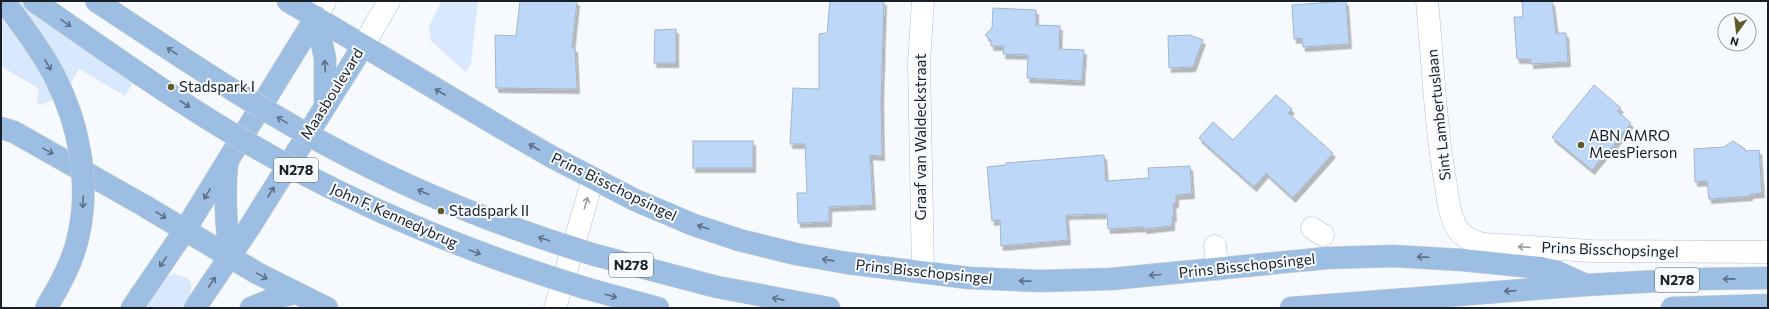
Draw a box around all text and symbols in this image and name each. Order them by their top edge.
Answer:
north arrow [1717,12,1757,52]
one-way arrow [60,19,71,27]
text: N [1729,35,1740,49]
street label: Maasboulevard [296,44,366,142]
one-way arrow [167,47,178,55]
street label: Sint Lambertuslaan [1422,49,1454,182]
street label: Graaf van Waldeckstraat [911,53,929,221]
one-way arrow [44,59,52,71]
one-way arrow [322,60,329,73]
place label: Stadspark I [179,77,255,95]
marker: Stadspark I [166,82,176,92]
one-way arrow [435,87,447,95]
one-way arrow [179,100,190,108]
one-way arrow [276,116,288,124]
place label: ABN AMRO MeesPierson [1589,126,1677,161]
marker: ABN AMRO MeesPierson [1576,140,1586,150]
one-way arrow [528,142,540,150]
one-way arrow [42,148,54,156]
street label: Prins Bisschopsingel [549,148,680,224]
road number: N278 [274,158,318,182]
street label: John F. Kennedybrug [328,179,461,251]
one-way arrow [268,186,276,198]
one-way arrow [202,188,210,200]
one-way arrow [417,188,429,195]
one-way arrow [79,195,86,208]
one-way arrow [583,197,590,210]
place label: Stadspark II [449,201,529,219]
marker: Stadspark II [436,206,446,216]
one-way arrow [155,212,167,220]
one-way arrow [697,223,709,231]
one-way arrow [538,235,551,242]
street label: Prins Bisschopsingel [1541,238,1679,260]
one-way arrow [1518,244,1531,251]
one-way arrow [469,248,481,256]
street label: Prins Bisschopsingel [1178,249,1316,281]
road number: N278 [609,253,653,277]
one-way arrow [1417,254,1430,261]
street label: Prins Bisschopsingel [855,255,993,287]
one-way arrow [159,256,167,267]
one-way arrow [822,256,835,264]
road number: N278 [1655,268,1699,292]
one-way arrow [1149,271,1162,278]
one-way arrow [256,272,268,280]
one-way arrow [1723,275,1736,282]
one-way arrow [209,276,217,288]
one-way arrow [1019,277,1032,285]
one-way arrow [1504,287,1517,294]
one-way arrow [605,293,618,300]
one-way arrow [772,295,785,303]

